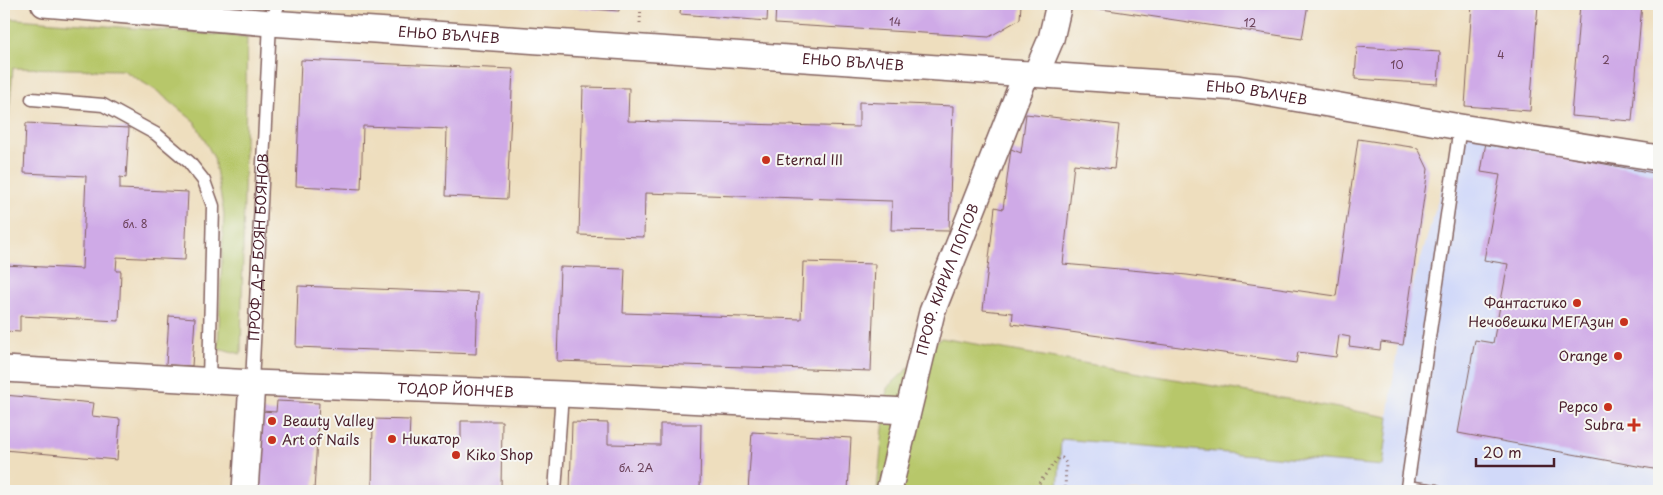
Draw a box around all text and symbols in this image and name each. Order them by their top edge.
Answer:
house number: 14 [889,13,901,30]
house number: 12 [1244,14,1257,31]
street label: ЕНЬО ВЪЛЧЕВ [397,21,500,48]
house number: 4 [1497,46,1505,63]
street label: ЕНЬО ВЪЛЧЕВ [801,48,905,76]
house number: 2 [1602,51,1610,68]
house number: 10 [1391,56,1403,73]
street label: ЕНЬО ВЪЛЧЕВ [1205,75,1309,110]
place label: Eternal III [776,149,843,170]
street label: ПРОФ. Д-Р БОЯН БОЯНОВ [243,153,273,341]
marker: Eternal III [760,154,772,166]
street label: ПРОФ. КИРИЛ ПОПОВ [911,200,984,357]
house number: бл. 8 [122,215,148,232]
place label: Фантастико [1484,292,1567,313]
marker: Фантастико [1571,297,1583,309]
place label: Нечовешки МЕГАзин [1468,311,1614,332]
marker: Нечовешки МЕГАзин [1618,316,1630,328]
place label: Orange [1558,345,1608,366]
marker: Orange [1612,350,1624,362]
street label: ТОДОР ЙОНЧЕВ [397,377,514,402]
place label: Pepco [1558,396,1598,417]
marker: Pepco [1602,401,1614,413]
place label: Beauty Valley [282,410,375,431]
place label: Subra [1584,414,1624,435]
marker: Beauty Valley [266,415,278,427]
marker: Subra [1628,419,1640,431]
place label: Никатор [402,428,460,449]
place label: Art of Nails [282,429,360,450]
marker: Никатор [386,433,398,445]
marker: Art of Nails [266,434,278,446]
scale bar [1476,435,1553,467]
text: 20 m [1483,440,1522,463]
place label: Kiko Shop [466,444,533,465]
marker: Kiko Shop [450,449,462,461]
house number: бл. 2А [619,459,654,476]

